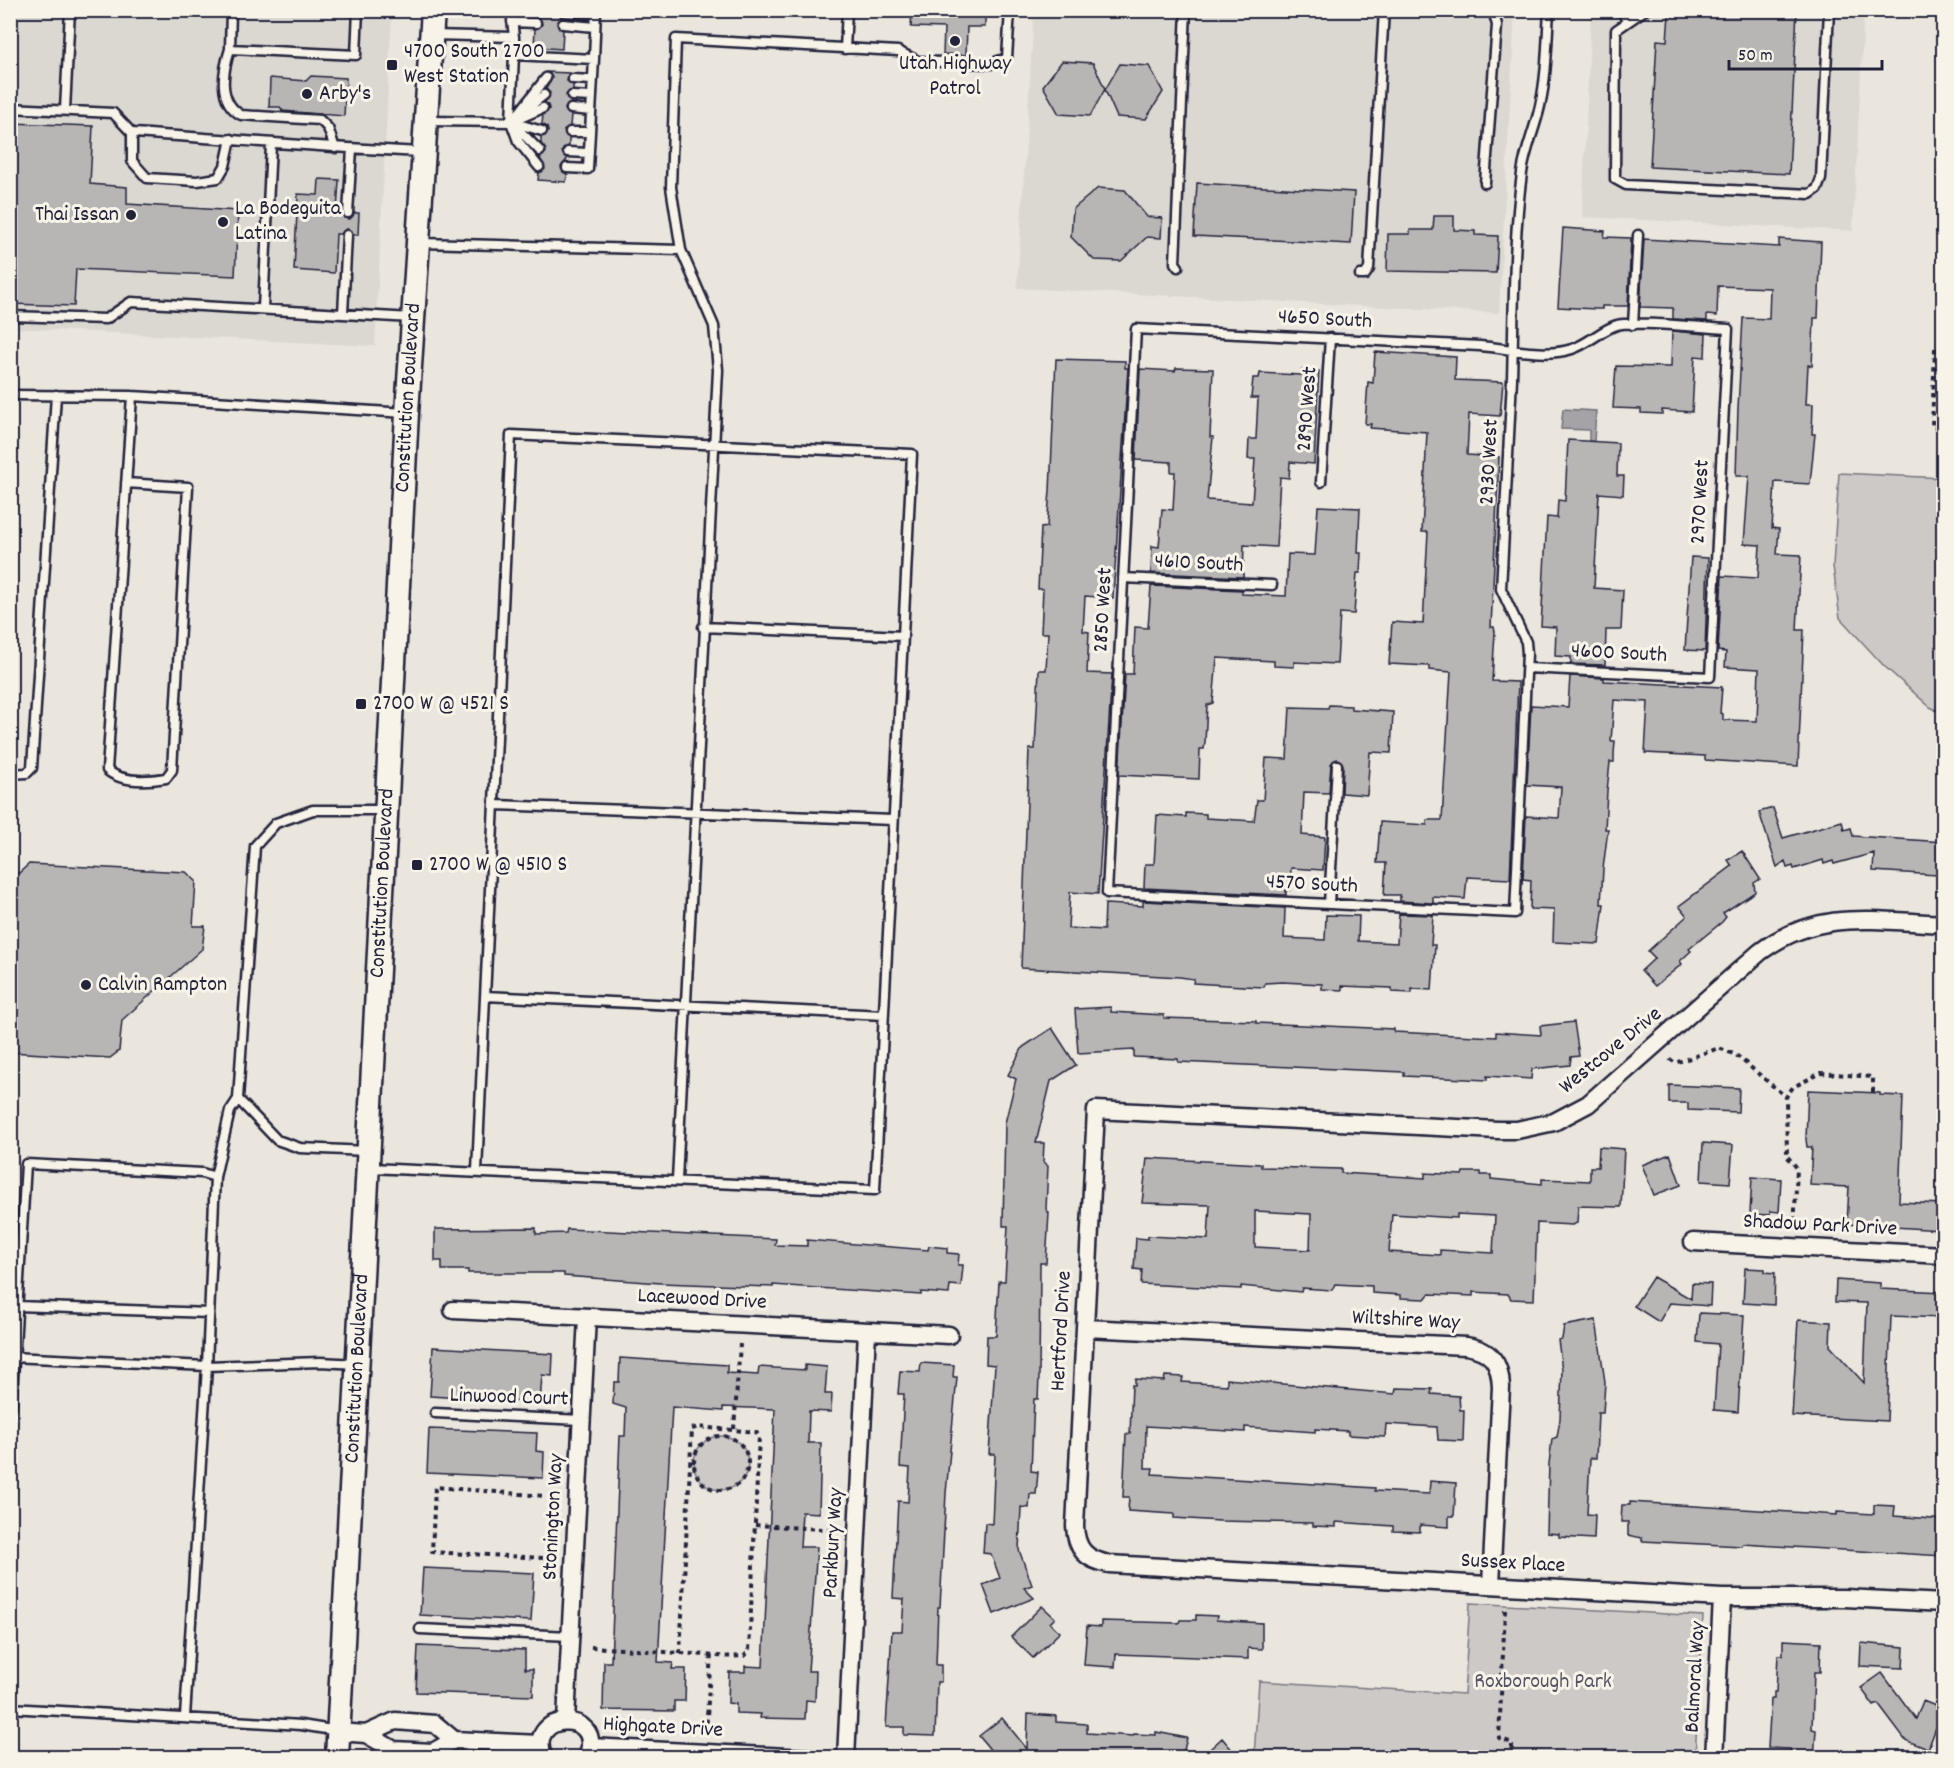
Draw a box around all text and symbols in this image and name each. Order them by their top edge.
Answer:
scale bar [1729,33,1882,71]
marker: Utah Highway Patrol [948,34,962,48]
place label: 4700 South 2700 West Station [404,37,545,93]
text: 50 m [1738,44,1773,69]
place label: Utah Highway Patrol [899,49,1012,105]
marker: 4700 South 2700 West Station [385,58,399,72]
place label: Arby's [319,79,371,110]
marker: Arby's [300,87,314,101]
place label: La Bodeguita Latina [235,194,342,250]
place label: Thai Issan [35,200,119,231]
marker: Thai Issan [124,208,138,222]
marker: La Bodeguita Latina [216,215,230,229]
street label: Constitution Boulevard [387,302,430,493]
street label: 4650 South [1277,302,1373,338]
street label: 2890 West [1290,365,1326,453]
street label: 2930 West [1472,418,1508,506]
street label: 2970 West [1683,459,1719,545]
street label: 4610 South [1154,546,1244,582]
street label: 2850 West [1086,567,1122,653]
street label: 4600 South [1570,636,1668,672]
place label: 2700 W @ 4521 S [373,689,509,720]
marker: 2700 W @ 4521 S [354,697,368,711]
street label: Constitution Boulevard [362,788,403,979]
place label: 2700 W @ 4510 S [429,850,567,881]
marker: 2700 W @ 4510 S [410,858,424,872]
street label: 4570 South [1265,867,1359,903]
place label: Calvin Rampton [98,970,227,1001]
marker: Calvin Rampton [79,978,93,992]
street label: Westcove Drive [1553,1000,1669,1102]
street label: Shadow Park Drive [1742,1206,1898,1246]
street label: Hertford Drive [1043,1270,1081,1392]
street label: Constitution Boulevard [337,1273,378,1464]
street label: Lacewood Drive [637,1281,767,1319]
street label: Wiltshire Way [1351,1303,1462,1339]
street label: Linwood Court [449,1380,569,1416]
street label: Stonington Way [535,1452,573,1581]
street label: Parkbury Way [816,1486,852,1599]
street label: Sussex Place [1460,1546,1566,1582]
street label: Balmoral Way [1678,1619,1714,1733]
park label: Roxborough Park [1474,1667,1612,1698]
street label: Highgate Drive [602,1709,724,1747]

